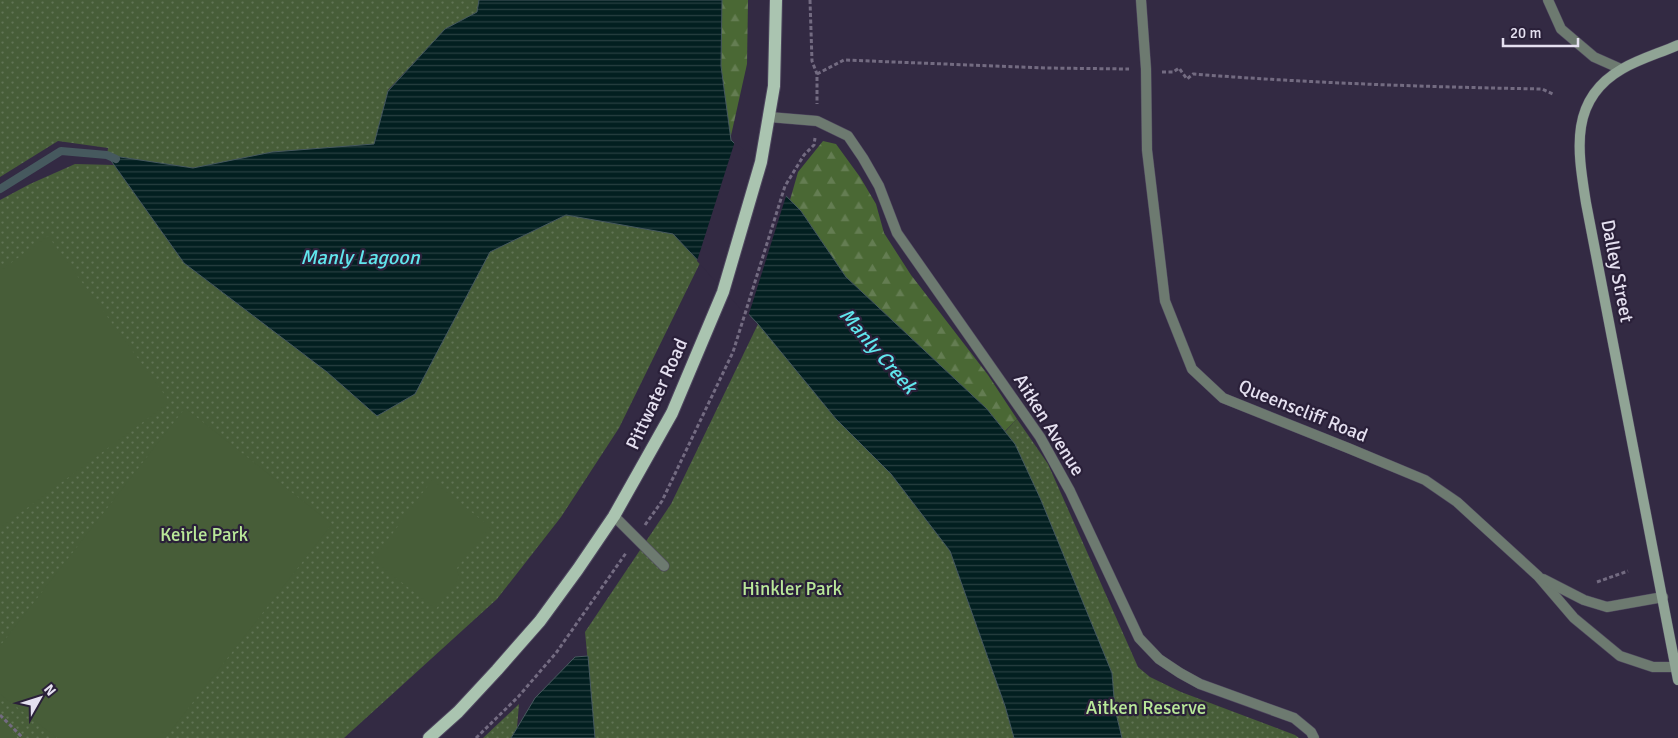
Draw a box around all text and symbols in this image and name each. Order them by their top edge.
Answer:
scale bar [1503,15,1578,47]
text: 20 m [1510,24,1541,42]
street label: Dalley Street [1595,217,1639,325]
water label: Manly Lagoon [300,245,421,270]
water label: Manly Creek [834,303,923,401]
street label: Pittwater Road [621,335,693,453]
street label: Aitken Avenue [1008,369,1090,481]
street label: Queenscliff Road [1235,374,1371,448]
park label: Keirle Park [160,523,249,547]
park label: Hinkler Park [742,577,843,601]
north arrow [15,673,65,723]
text: N [40,681,59,699]
park label: Aitken Reserve [1086,696,1206,720]

